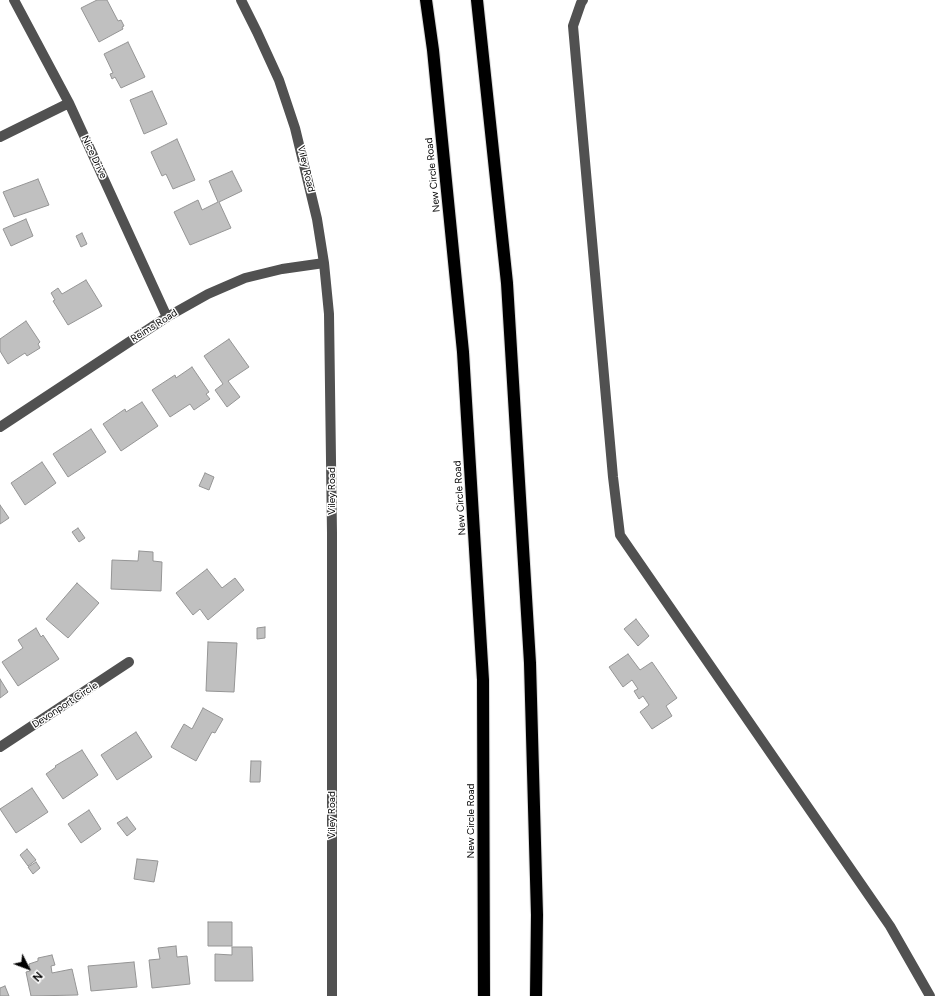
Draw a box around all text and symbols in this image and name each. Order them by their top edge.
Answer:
street label: Nice Drive [79,133,109,181]
street label: New Circle Road [423,137,443,213]
street label: Viley Road [295,144,317,194]
street label: Reims Road [128,307,180,345]
street label: New Circle Road [451,460,469,536]
street label: Viley Road [326,467,338,515]
street label: Devonport Circle [30,679,100,731]
street label: New Circle Road [465,784,477,858]
street label: Viley Road [326,791,338,839]
north arrow [8,948,48,988]
text: N [30,969,45,984]

